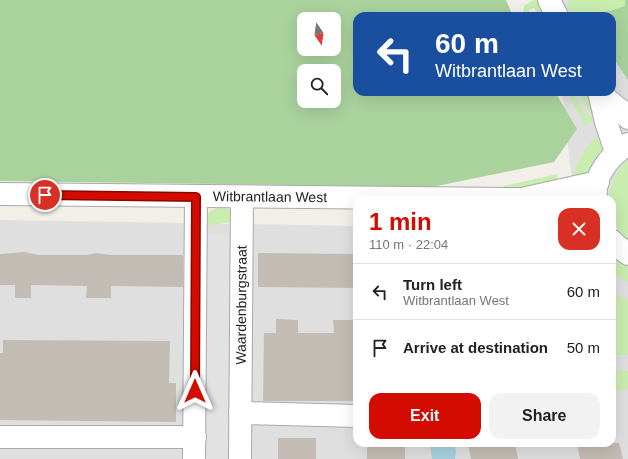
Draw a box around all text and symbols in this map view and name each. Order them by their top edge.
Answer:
north arrow [297,12,341,56]
map controls [297,12,341,108]
icon: left [369,28,421,80]
text: 60 m [435,28,499,59]
text: Witbrantlaan West [435,61,582,81]
button: search [297,64,341,108]
pin [28,178,62,212]
icon: arrive [34,184,56,206]
street label: Witbrantlaan West [213,188,327,205]
text: 1 min [369,208,432,235]
button: close [558,208,600,250]
text: 110 m · 22:04 [369,237,448,252]
street label: Waardenburgstraat [233,245,250,365]
text: Turn left [403,276,462,293]
icon: left [369,281,391,303]
text: 60 m [567,283,600,300]
text: Witbrantlaan West [403,293,509,308]
icon: arrive [369,337,391,359]
text: Arrive at destination [403,339,548,356]
text: 50 m [567,339,600,356]
position arrow [174,370,216,412]
button: Exit [369,393,481,439]
button: Share [489,393,600,439]

